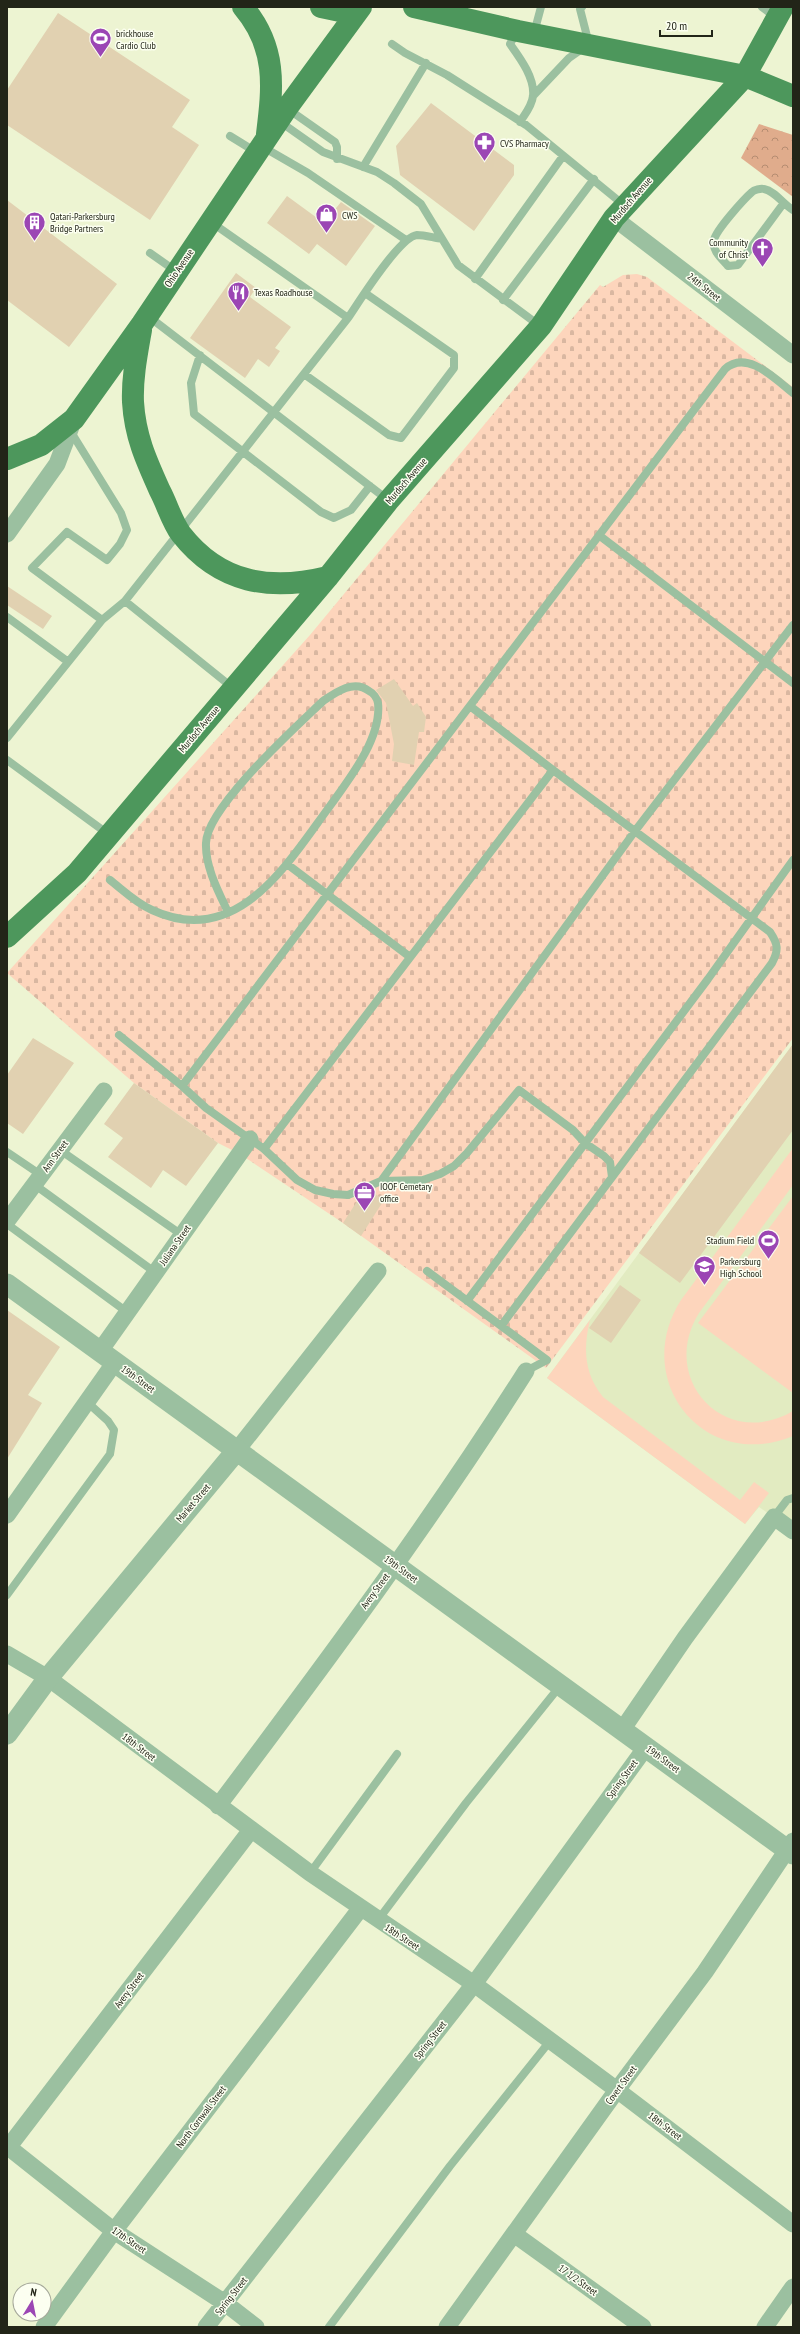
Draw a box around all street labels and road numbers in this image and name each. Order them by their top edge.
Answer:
street label: Murdoch Avenue [607,174,655,226]
street label: Ohio Avenue [161,246,197,290]
street label: 24th Street [685,270,724,304]
street label: Murdoch Avenue [382,455,430,507]
street label: Murdoch Avenue [176,703,222,755]
street label: Ann Street [39,1137,71,1175]
street label: Juliana Street [156,1222,194,1269]
street label: 19th Street [118,1362,158,1396]
street label: Market Street [173,1481,213,1525]
street label: 19th Street [381,1552,421,1586]
street label: Avery Street [358,1570,393,1612]
street label: 18th Street [120,1730,159,1764]
street label: 19th Street [643,1742,683,1776]
street label: Spring Street [603,1757,641,1801]
street label: 18th Street [382,1921,422,1953]
street label: Avery Street [111,1969,147,2010]
street label: Spring Street [411,2018,449,2062]
street label: Covert Street [602,2063,640,2107]
street label: North Cornwall Street [173,2083,229,2151]
street label: 18th Street [646,2109,685,2143]
street label: 17th Street [109,2224,149,2256]
street label: 17 1/2 Street [556,2261,600,2299]
street label: Spring Street [212,2274,250,2318]

